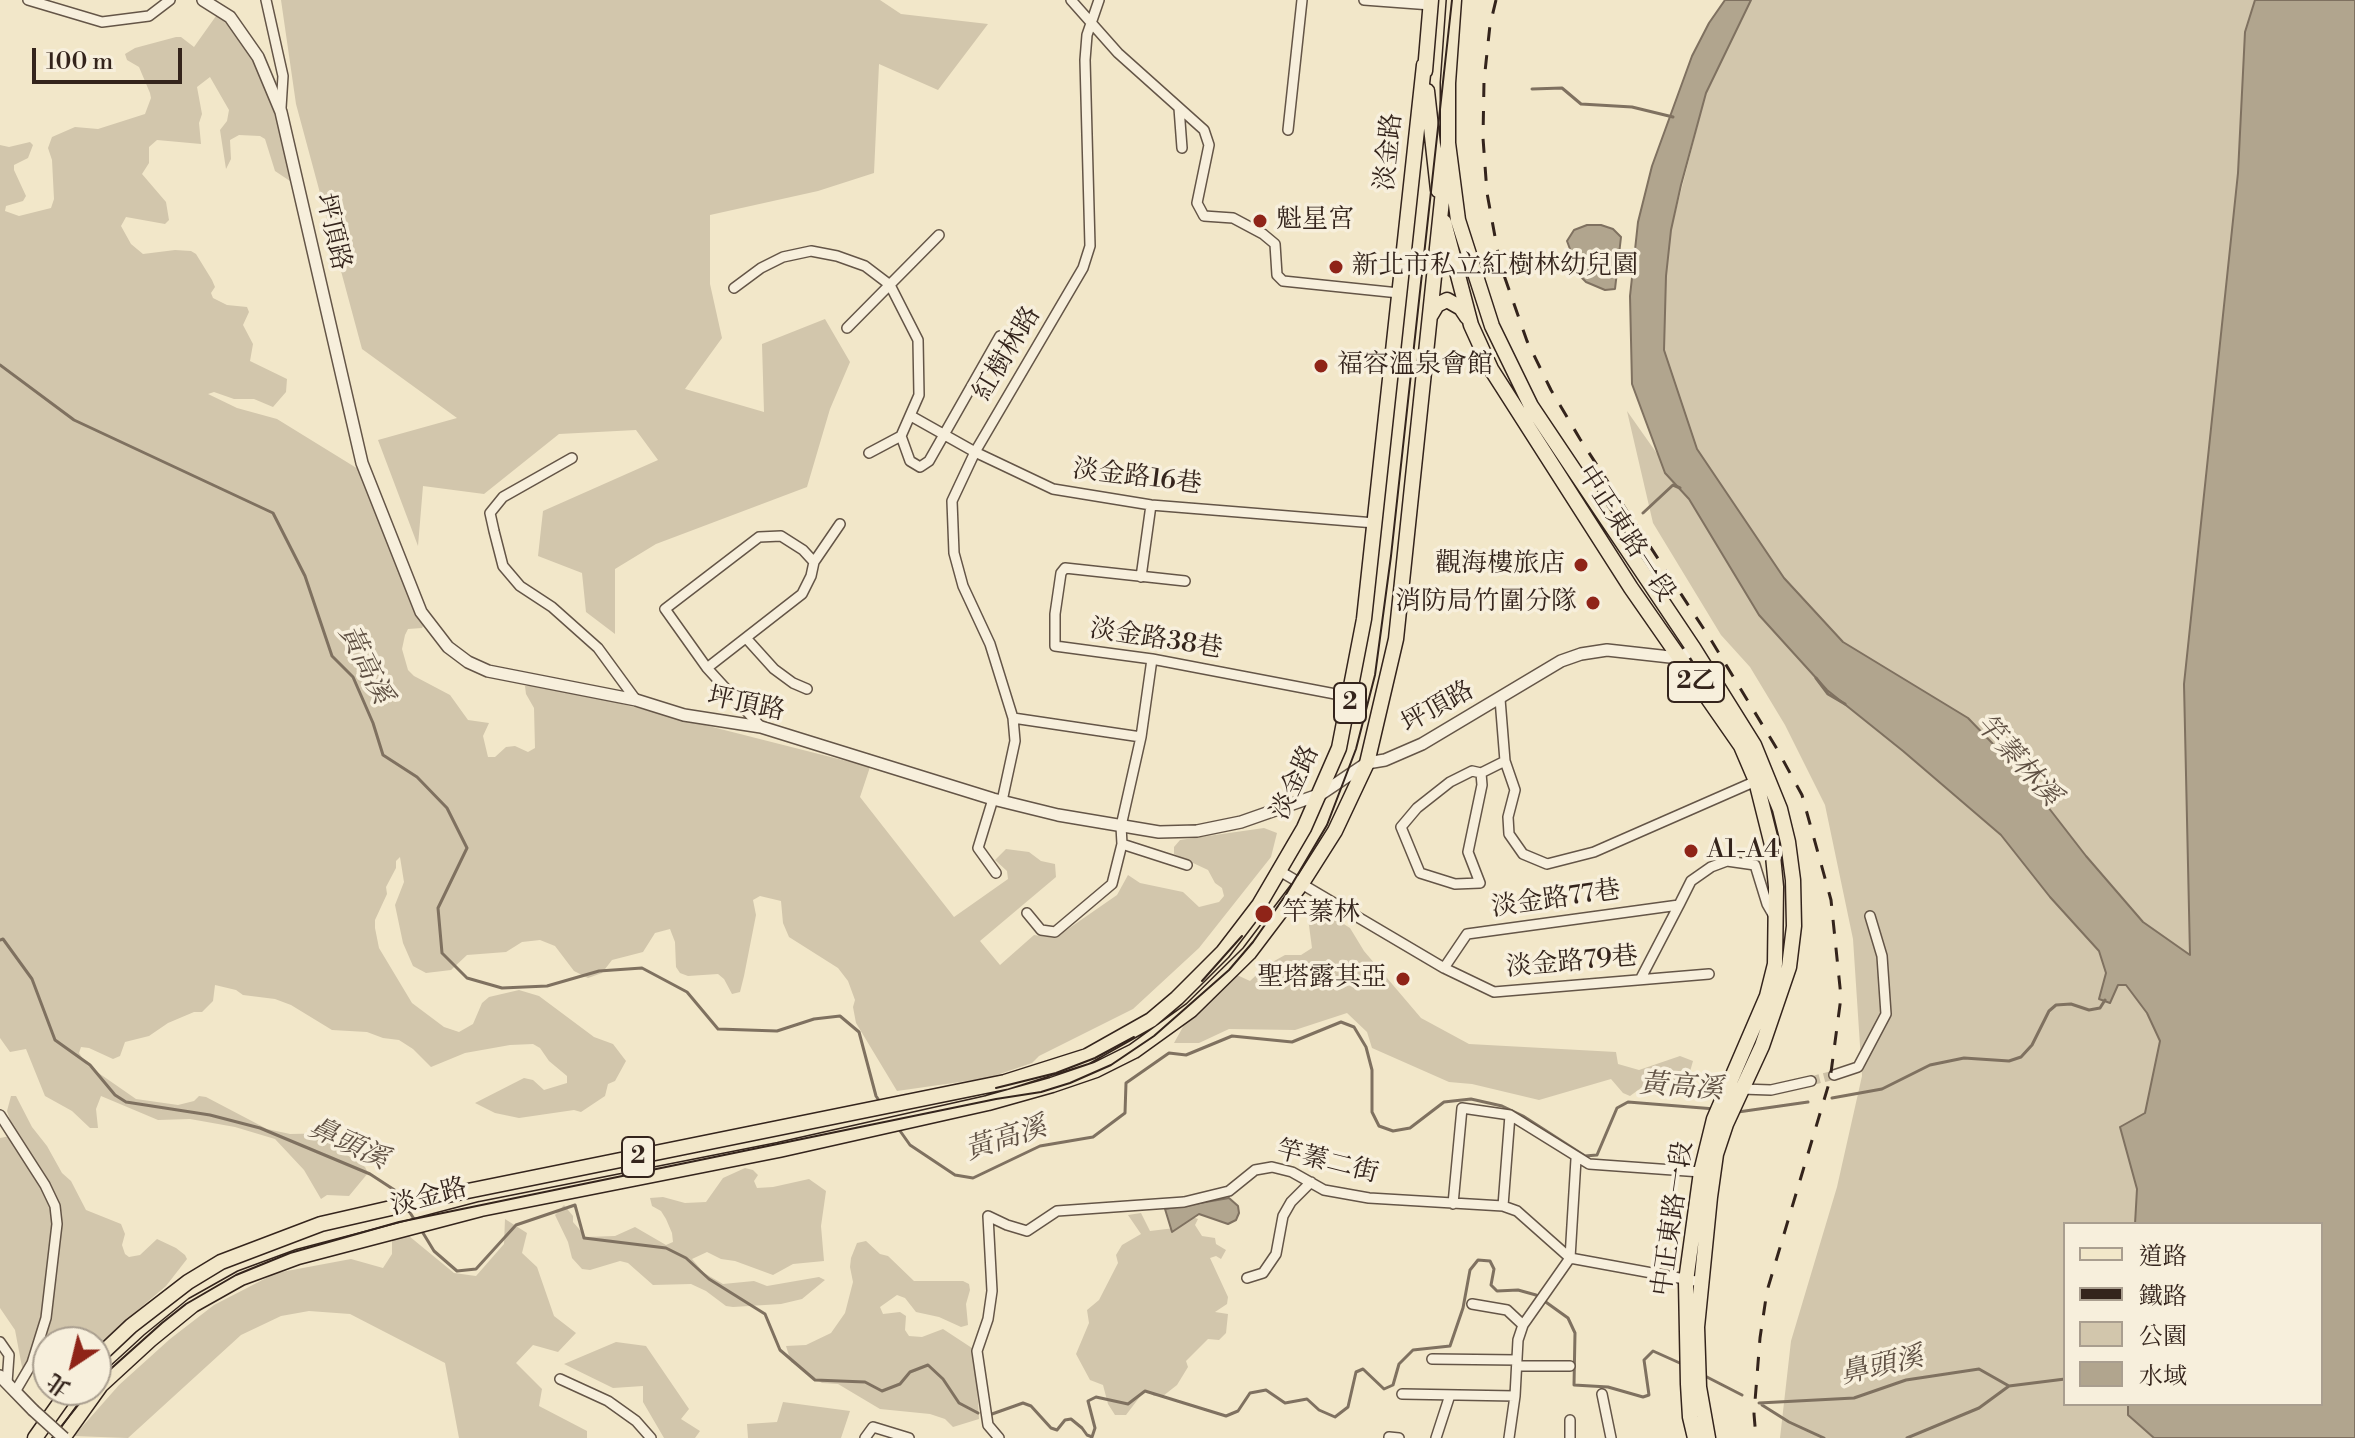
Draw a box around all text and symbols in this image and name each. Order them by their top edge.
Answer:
scale bar [36,32,186,82]
text: 100 m [46,47,113,77]
street label: 淡金路 [1370,112,1410,192]
street label: 坪頂路 [308,190,356,274]
place label: 魁星宮 [1276,205,1354,237]
marker: 魁星宮 [1251,212,1269,230]
place label: 新北市私立紅樹林幼兒園 [1352,251,1638,283]
marker: 新北市私立紅樹林幼兒園 [1327,258,1345,276]
street label: 紅樹林路 [968,301,1048,407]
place label: 福容溫泉會館 [1337,350,1493,382]
marker: 福容溫泉會館 [1312,357,1330,375]
street label: 淡金路16巷 [1071,455,1203,501]
street label: 中正東路一段 [1569,460,1681,608]
place label: 觀海樓旅店 [1435,549,1565,581]
marker: 觀海樓旅店 [1572,556,1590,574]
place label: 消防局竹圍分隊 [1395,587,1577,619]
marker: 消防局竹圍分隊 [1584,594,1602,612]
street label: 淡金路38巷 [1087,614,1225,666]
water label: 黃高溪 [330,620,398,710]
road number: 2乙 [1668,662,1724,702]
street label: 坪頂路 [1396,675,1480,741]
street label: 坪頂路 [705,682,787,728]
road number: 2 [1334,683,1366,723]
water label: 竿蓁林溪 [1967,708,2067,814]
street label: 淡金路 [1265,741,1327,825]
place label: A1-A4 [1707,835,1779,867]
marker: A1-A4 [1682,842,1700,860]
street label: 淡金路77巷 [1489,875,1623,925]
place label: 竿蓁林 [1282,898,1360,930]
marker: 竿蓁林 [1253,903,1275,925]
street label: 淡金路79巷 [1505,942,1639,984]
place label: 聖塔露其亞 [1257,963,1387,995]
marker: 聖塔露其亞 [1394,970,1412,988]
water label: 黃高溪 [1638,1068,1724,1108]
water label: 黃高溪 [961,1111,1051,1169]
water label: 鼻頭溪 [303,1112,393,1178]
street label: 竿蓁二街 [1273,1135,1381,1191]
road number: 2 [622,1137,654,1177]
street label: 中正東路一段 [1648,1140,1700,1298]
street label: 淡金路 [387,1173,471,1223]
legend [2063,1222,2323,1406]
text: 道路 [2139,1242,2187,1272]
text: 鐵路 [2139,1282,2187,1312]
text: 公園 [2139,1322,2187,1352]
north arrow [32,1326,112,1406]
water label: 鼻頭溪 [1837,1341,1927,1393]
text: 水域 [2139,1362,2187,1392]
text: 北 [42,1367,76,1402]

